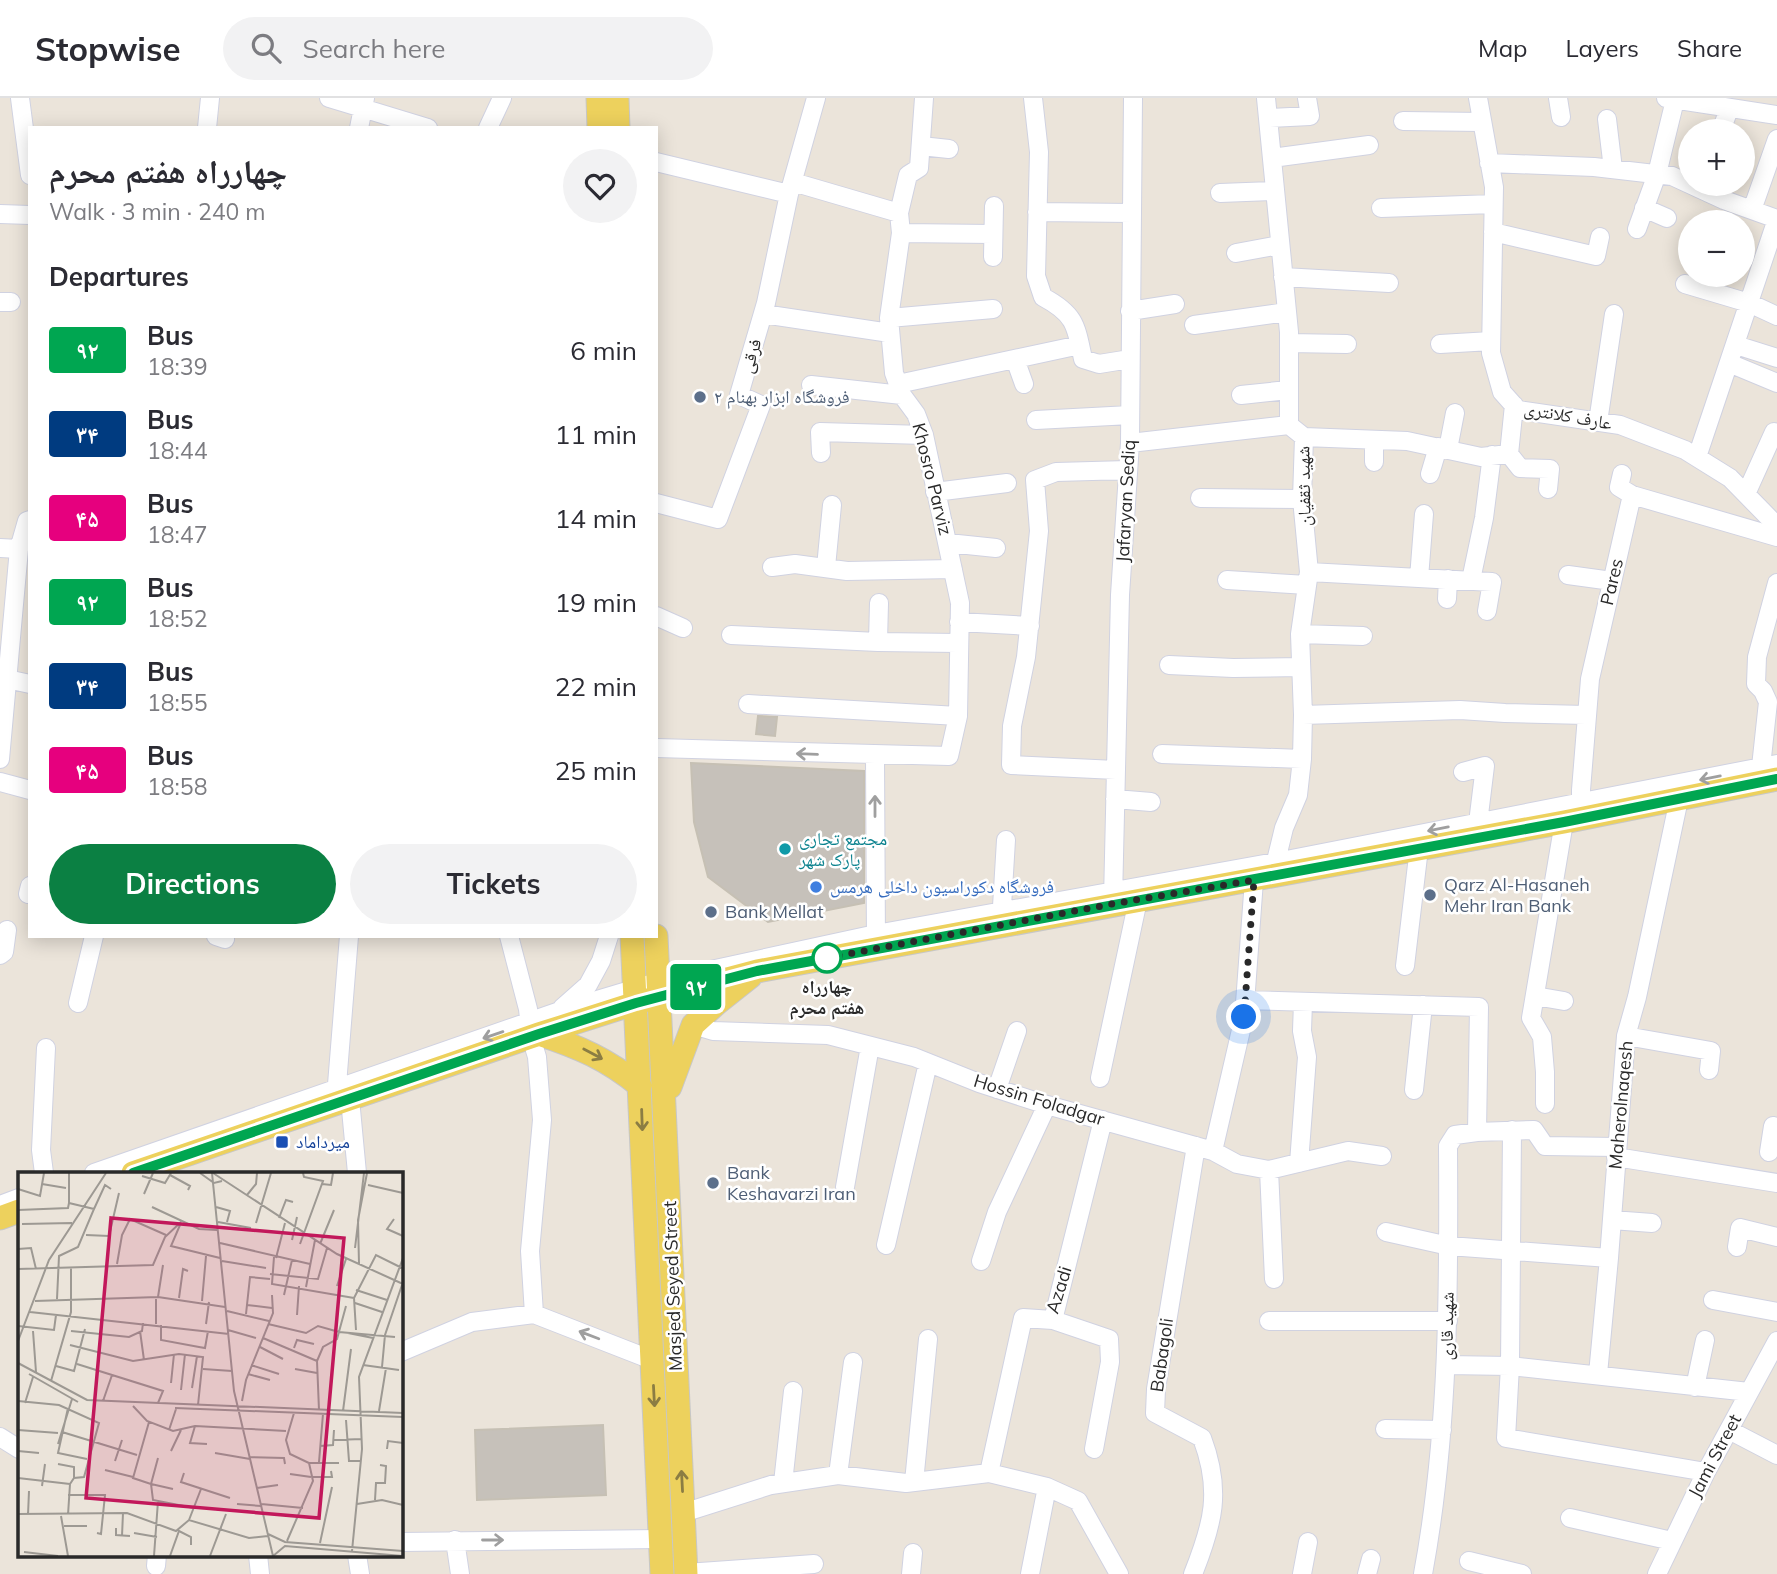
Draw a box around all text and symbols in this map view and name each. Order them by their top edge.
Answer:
search box [223,17,713,80]
text: Stopwise [35,28,181,69]
icon: search [247,29,285,67]
text: Search here [303,32,445,65]
text: Map [1478,33,1527,63]
text: Layers [1565,33,1639,63]
text: Share [1677,33,1742,63]
map controls [1678,119,1755,287]
button: + [1678,119,1755,196]
button: heart [563,149,637,223]
text: چهارراه هفتم محرم [49,150,287,191]
text: Walk · 3 min · 240 m [49,197,266,226]
button: − [1678,210,1755,287]
text: Departures [49,260,189,293]
text: Bus [147,319,193,352]
text: 6 min [570,334,637,367]
text: ۹۲ [76,335,99,365]
street label: فرقی [734,336,767,376]
text: 18:39 [147,352,207,381]
place label: فروشگاه ابزار بهنام ۲ [714,385,850,409]
marker: فروشگاه ابزار بهنام ۲ [692,389,708,405]
street label: عارف کلانتری [1522,396,1614,435]
text: Bus [147,403,193,436]
text: 11 min [555,418,637,451]
text: ۳۴ [76,419,99,449]
street label: Khosro Parviz [907,420,958,537]
text: 18:44 [147,436,207,465]
street label: Jafaryan Sediq [1111,439,1140,563]
street label: شهید ثقفیان [1291,446,1316,526]
text: Bus [147,487,193,520]
text: 14 min [555,502,637,535]
text: ۴۵ [76,503,99,533]
text: 18:47 [147,520,207,549]
street label: Pares [1595,556,1628,607]
text: Bus [147,571,193,604]
text: 19 min [555,586,637,619]
text: ۹۲ [76,587,99,617]
text: 18:52 [147,604,207,633]
text: Bus [147,655,193,688]
text: 22 min [555,670,637,703]
text: ۳۴ [76,671,99,701]
text: 18:55 [147,688,207,717]
text: Bus [147,739,193,772]
one-way arrow [796,747,819,760]
text: 25 min [555,754,637,787]
text: ۴۵ [76,755,99,785]
one-way arrow [1699,771,1722,785]
text: 18:58 [147,772,207,801]
one-way arrow [869,795,882,818]
one-way arrow [1427,822,1450,836]
place label: مجتمع تجاری پارک شهر [798,827,887,871]
marker: مجتمع تجاری پارک شهر [777,841,793,857]
button: Directions [49,844,336,924]
button: Tickets [350,844,637,924]
place label: Qarz Al-Hasaneh Mehr Iran Bank [1444,873,1590,917]
place label: فروشگاه دکوراسیون داخلی هرمس [830,875,1054,898]
marker: فروشگاه دکوراسیون داخلی هرمس [808,879,824,895]
marker: Qarz Al-Hasaneh Mehr Iran Bank [1422,887,1438,903]
place label: Bank Mellat [725,900,823,923]
marker: Bank Mellat [703,904,719,920]
marker: چهارراه هفتم محرم [812,943,842,973]
line badge: ۹۲ [664,964,728,1010]
text: ۹۲ [684,972,708,1002]
place label: چهارراه هفتم محرم [790,975,864,1020]
your location [1226,999,1261,1034]
one-way arrow [482,1030,504,1042]
street label: Maherolnaqesh [1603,1040,1638,1170]
one-way arrow [582,1048,603,1061]
street label: Hossin Foladgar [971,1069,1108,1130]
one-way arrow [635,1108,648,1131]
place label: میرداماد [296,1130,350,1153]
marker: میرداماد [274,1134,290,1150]
place label: Bank Keshavarzi Iran [727,1161,856,1205]
inset map [18,1172,402,1556]
marker: Bank Keshavarzi Iran [705,1175,721,1191]
street label: Masjed Seyed Street [658,1201,687,1371]
street label: Azadi [1040,1263,1077,1316]
street label: شهید قاری [1434,1291,1459,1360]
street label: Babagoli [1145,1317,1178,1393]
one-way arrow [578,1328,600,1341]
one-way arrow [648,1385,661,1407]
street label: Jami Street [1683,1410,1746,1501]
one-way arrow [675,1470,688,1493]
one-way arrow [482,1533,505,1547]

